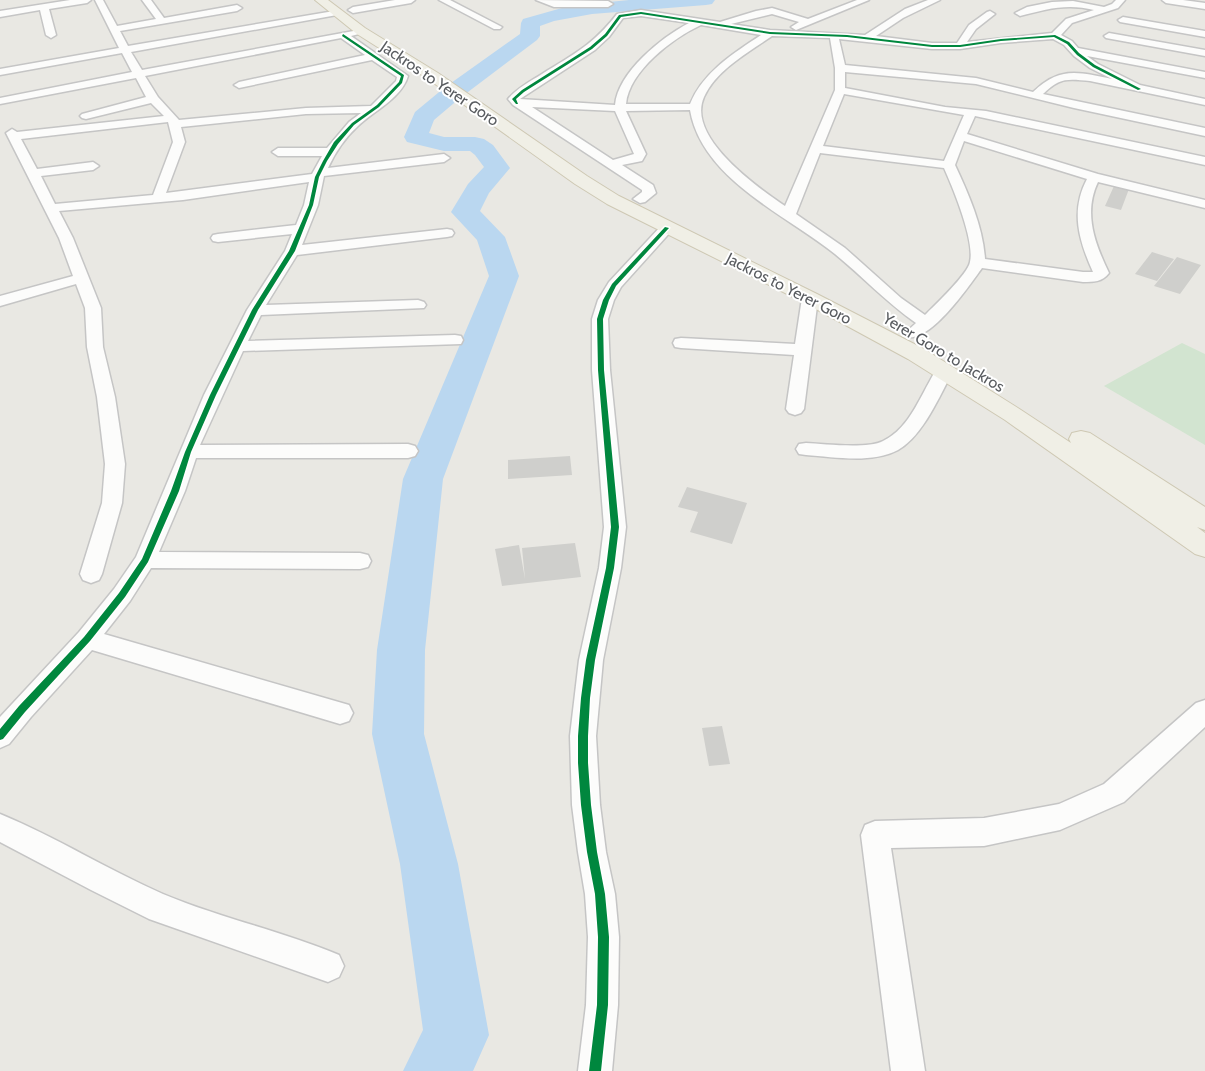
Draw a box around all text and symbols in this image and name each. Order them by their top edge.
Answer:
street label: Jackros to Yerer Goro [376,36,503,130]
street label: Jackros to Yerer Goro [722,248,855,328]
street label: Yerer Goro to Jackros [879,308,1008,396]

